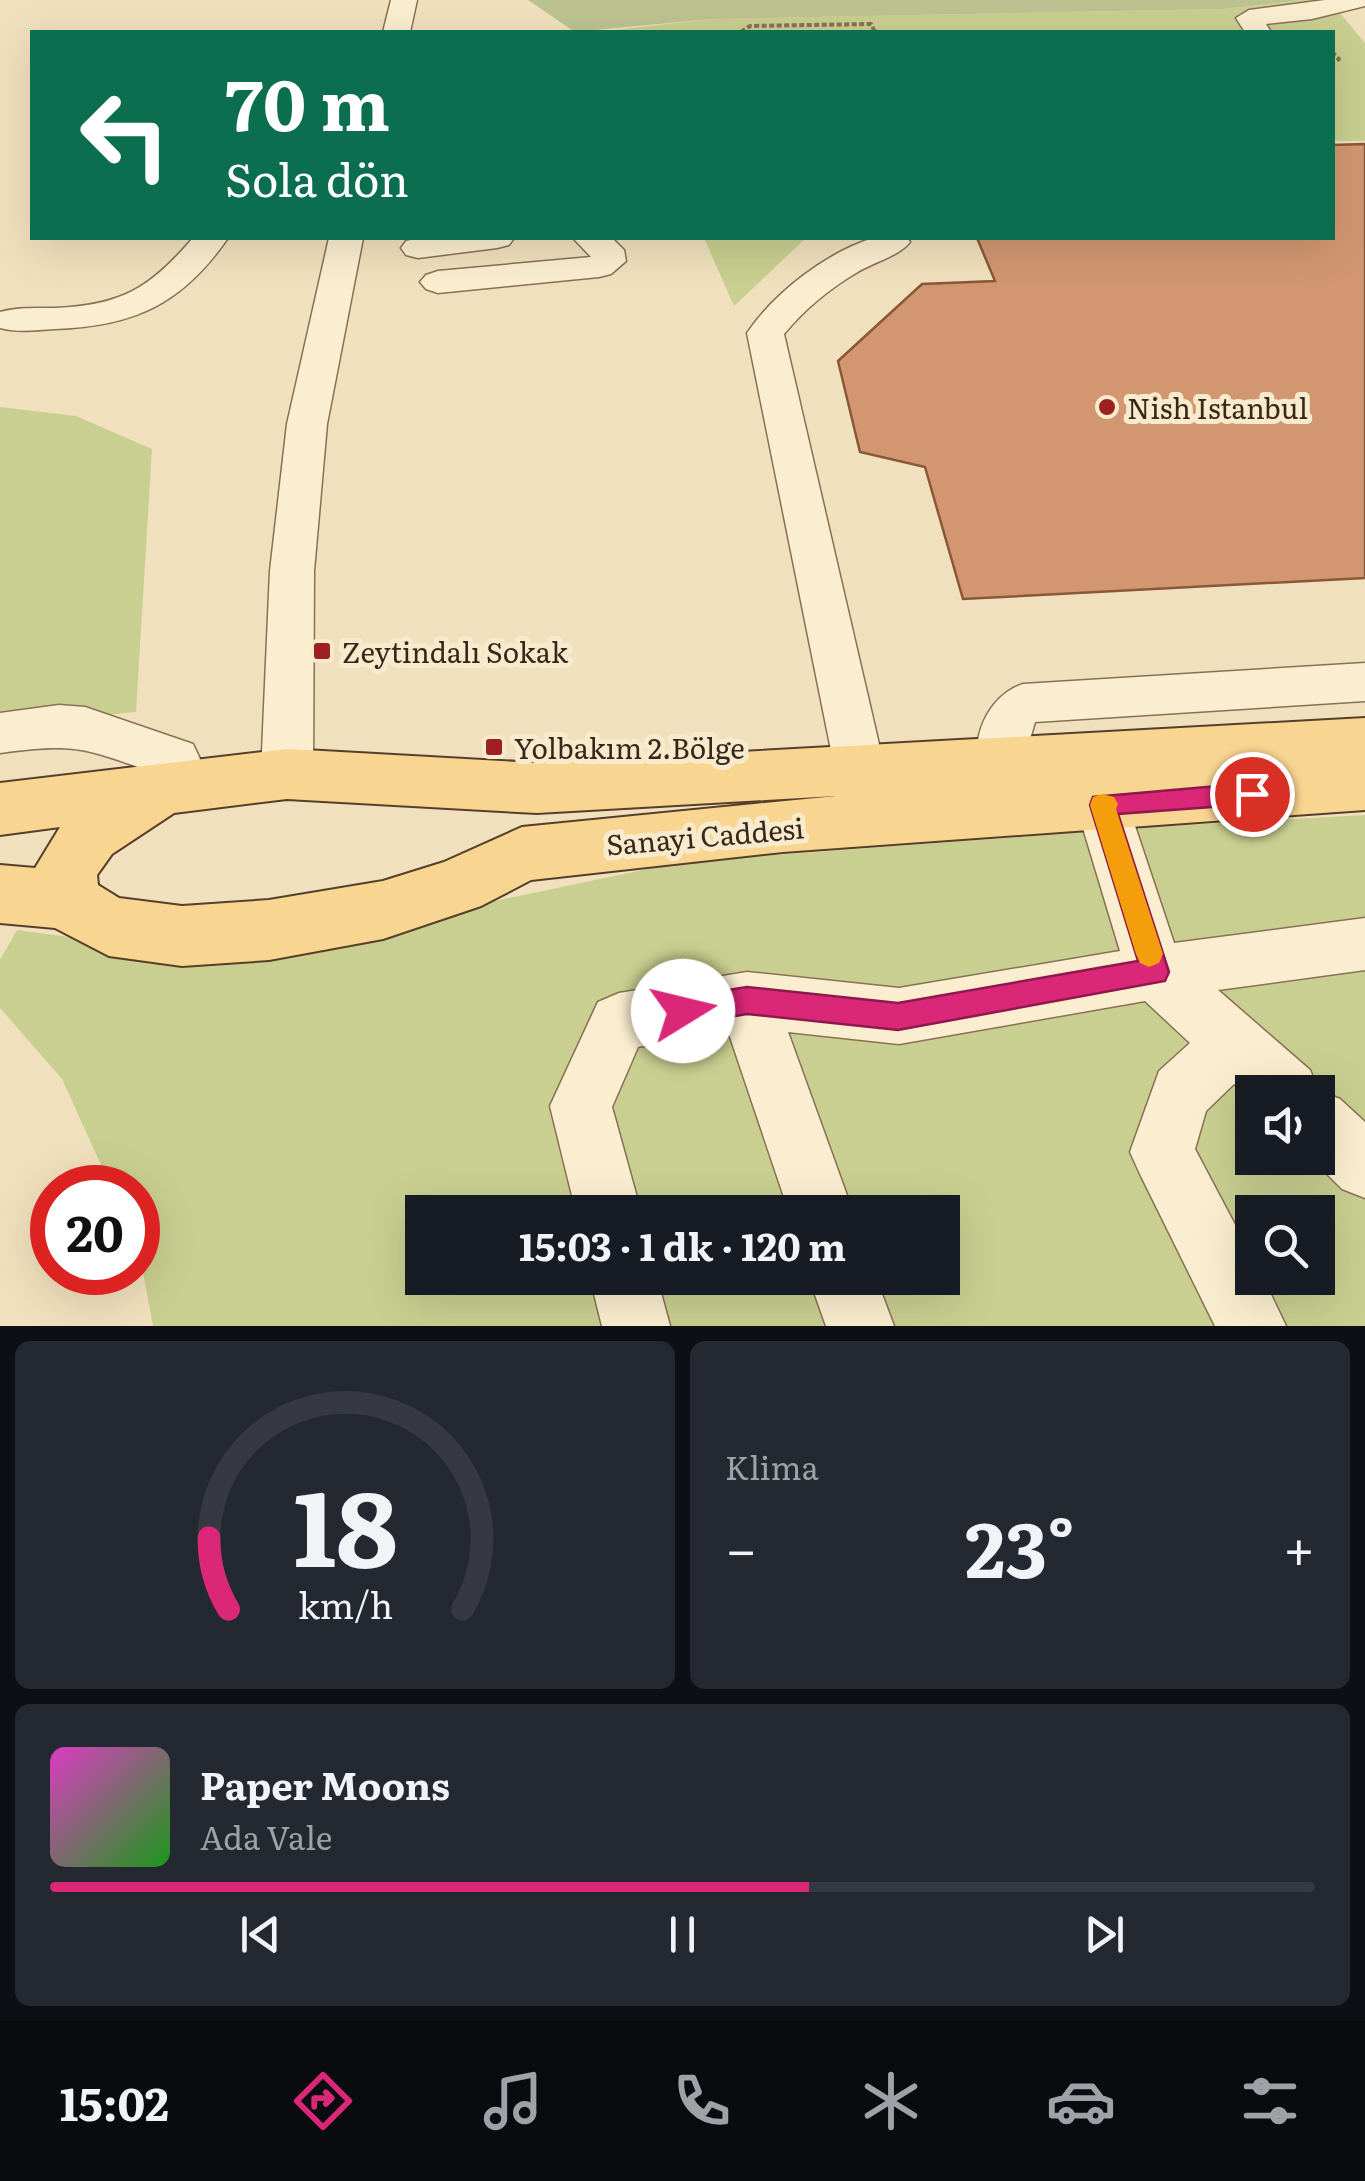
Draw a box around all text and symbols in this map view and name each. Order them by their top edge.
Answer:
text: 70 m [225,49,390,153]
icon: left [60,70,190,200]
text: Sola dön [225,144,409,211]
place label: Nish Istanbul [1127,386,1308,428]
marker: Nish Istanbul [1096,396,1118,418]
place label: Zeytindalı Sokak [342,630,569,672]
marker: Zeytindalı Sokak [311,640,333,662]
place label: Yolbakım 2.Bölge [514,726,745,768]
marker: Yolbakım 2.Bölge [483,736,505,758]
pin [1210,752,1295,837]
icon: arrive [1225,767,1280,822]
street label: Sanayi Caddesi [604,805,806,865]
position arrow [631,959,735,1063]
map controls [1235,1075,1335,1295]
button: sound [1235,1075,1335,1175]
speed limit sign: 20 [30,1165,160,1295]
button: search [1235,1195,1335,1295]
text: 15:03 · 1 dk · 120 m [519,1216,846,1273]
text: Klima [725,1442,819,1490]
text: 18 [293,1445,397,1599]
text: 23° [965,1490,1075,1601]
text: − [725,1505,757,1587]
text: + [1283,1505,1315,1587]
text: km/h [297,1577,393,1630]
text: Paper Moons [200,1755,450,1812]
text: Ada Vale [200,1812,332,1860]
icon: previous [233,1907,288,1962]
icon: pause [655,1907,710,1962]
icon: next [1077,1907,1132,1962]
icon: directions [288,2066,358,2136]
icon: music [478,2066,548,2136]
icon: phone [667,2066,737,2136]
icon: climate [856,2066,926,2136]
icon: car [1046,2066,1116,2136]
icon: filters [1235,2066,1305,2136]
text: 15:02 [60,2068,169,2135]

